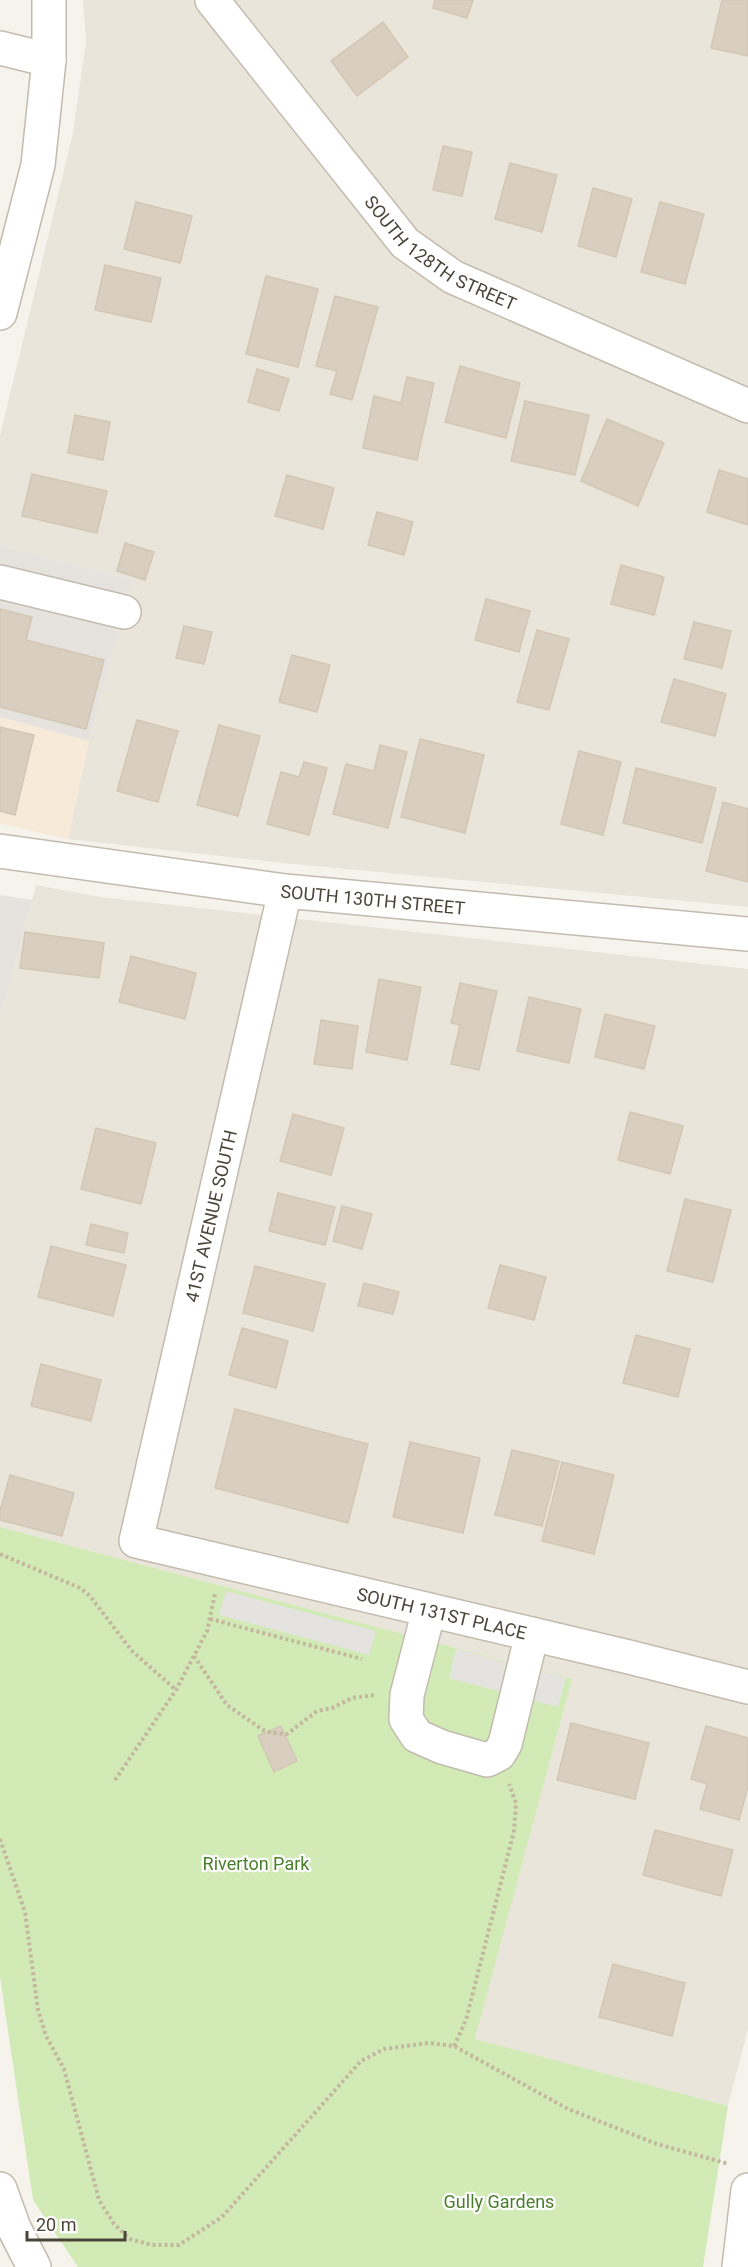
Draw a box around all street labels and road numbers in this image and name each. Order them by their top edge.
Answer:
street label: SOUTH 128TH STREET [361,191,520,314]
street label: SOUTH 130TH STREET [280,880,466,918]
street label: 41ST AVENUE SOUTH [181,1128,241,1304]
street label: SOUTH 131ST PLACE [355,1583,529,1643]

